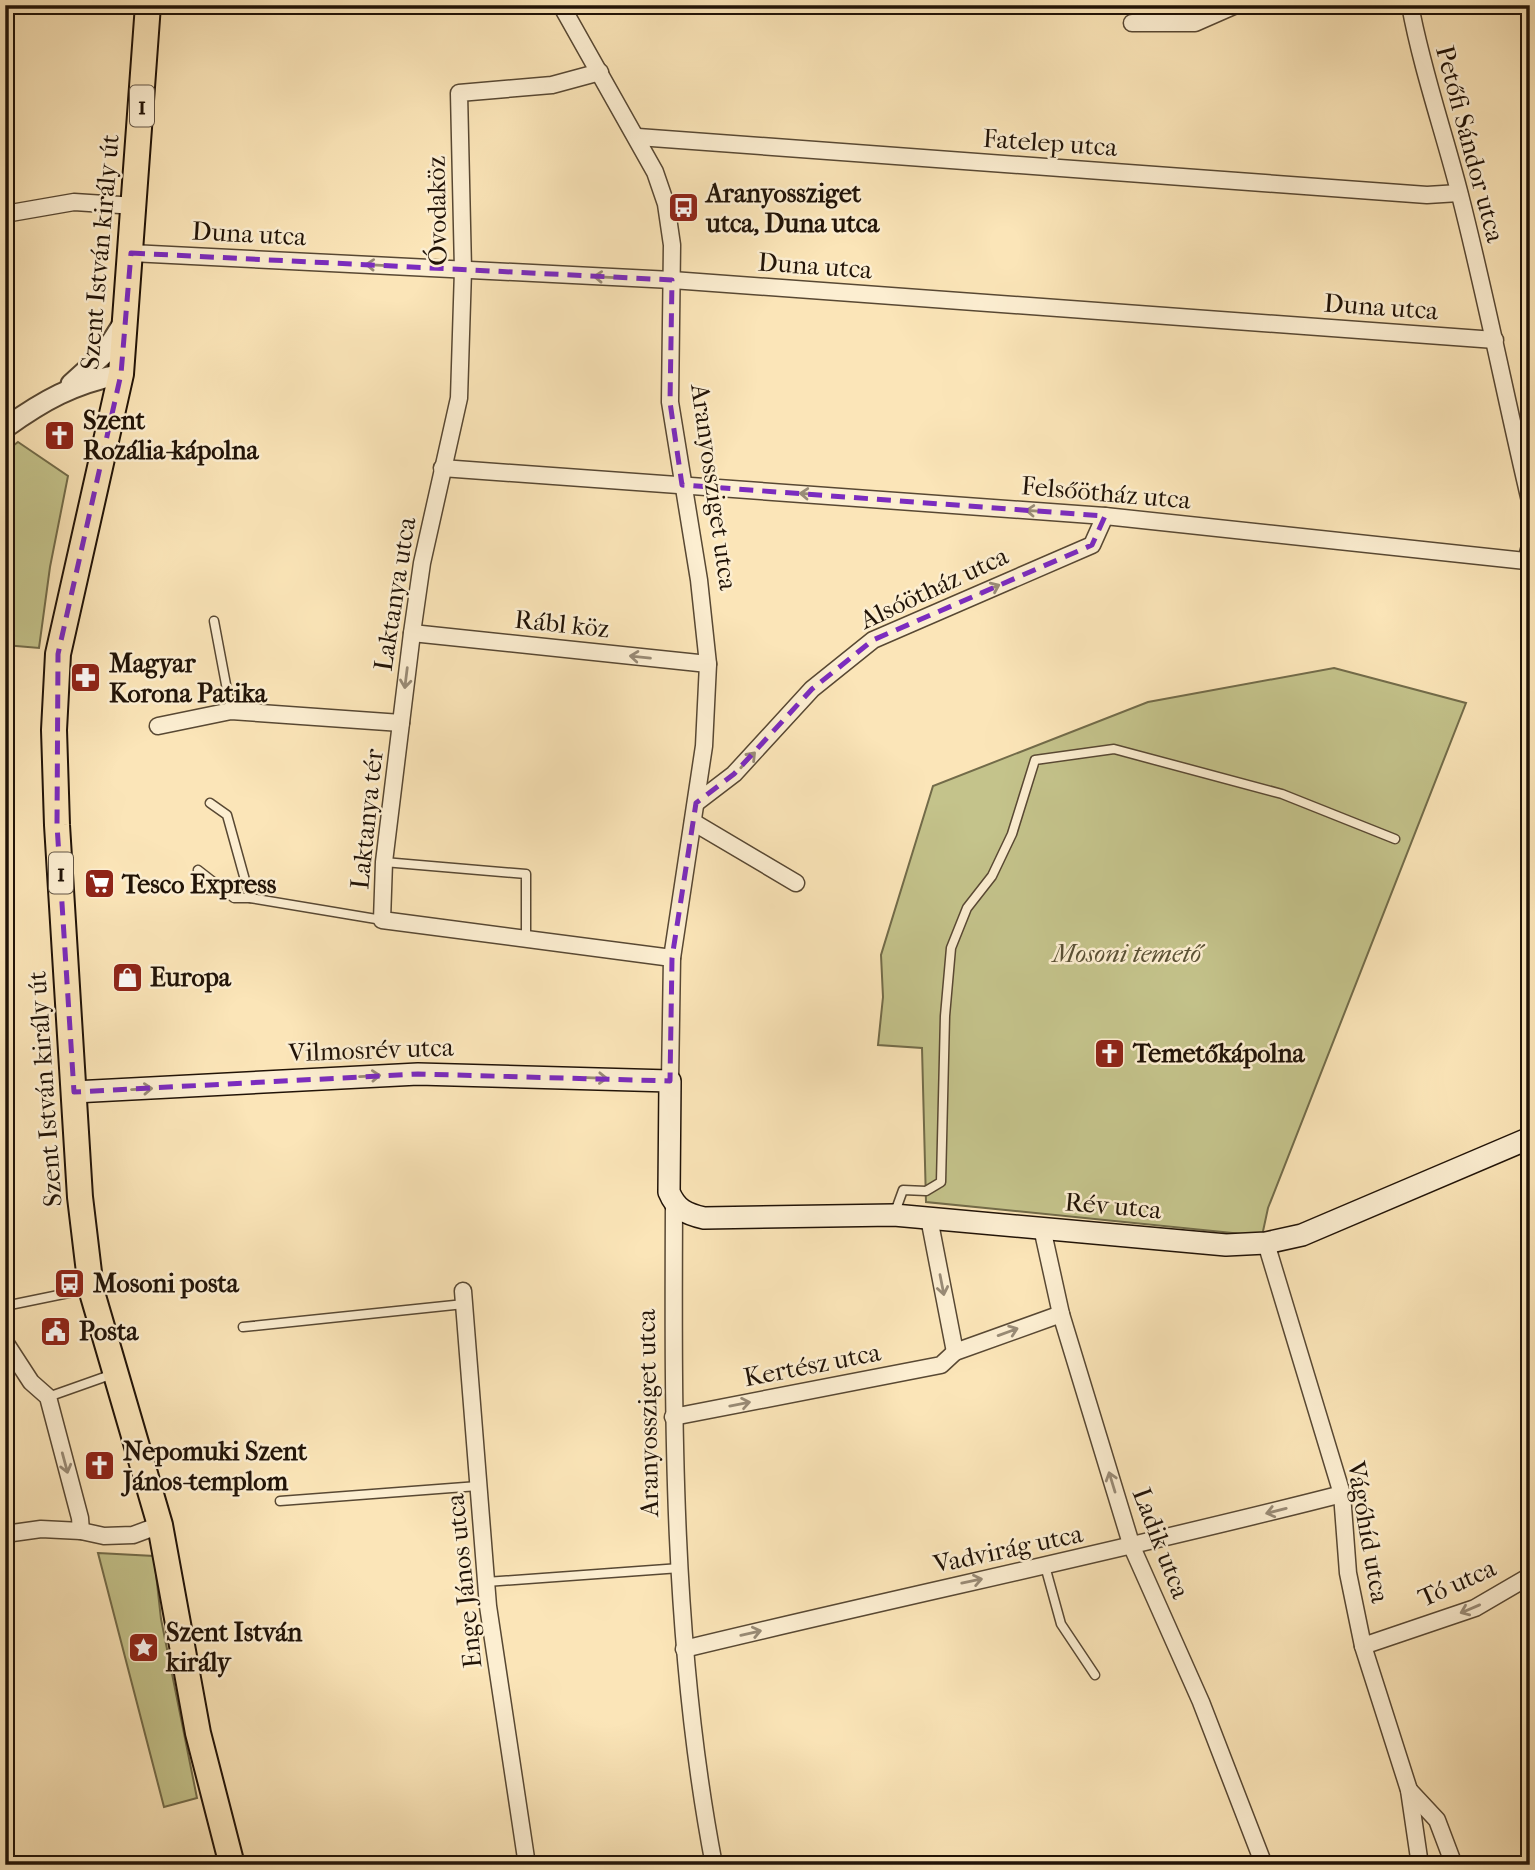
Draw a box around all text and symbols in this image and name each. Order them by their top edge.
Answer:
street label: Petőfi Sándor utca [1429,42,1511,247]
road number: 1 [130,86,154,126]
street label: Fatelep utca [982,123,1119,163]
street label: Szent István király út [74,132,126,371]
street label: Óvodaköz [420,156,453,266]
place label: Aranyossziget utca, Duna utca [704,178,880,239]
bus stop icon: Aranyossziget utca, Duna utca [666,191,700,225]
street label: Duna utca [191,216,308,253]
street label: Duna utca [757,247,874,286]
one-way arrow [365,259,388,272]
one-way arrow [593,270,615,283]
street label: Duna utca [1323,288,1440,327]
street label: Aranyossziget utca [684,381,744,593]
place label: Szent Rozália-kápolna [83,405,260,466]
church icon: Szent Rozália-kápolna [43,418,77,452]
street label: Felsőötház utca [1020,470,1193,516]
one-way arrow [799,487,821,500]
one-way arrow [1026,504,1048,517]
street label: Laktanya utca [368,514,423,673]
street label: Alsóötház utca [854,540,1014,636]
one-way arrow [978,582,1000,595]
street label: Rábl köz [513,604,611,644]
place label: Magyar Korona Patika [109,648,268,709]
one-way arrow [629,650,652,663]
pharmacy icon: Magyar Korona Patika [69,661,103,695]
one-way arrow [400,666,413,689]
street label: Laktanya tér [344,747,390,891]
one-way arrow [739,751,756,768]
road number: 1 [49,852,73,894]
supermarket icon: Tesco Express [82,867,116,901]
place label: Tesco Express [121,869,277,900]
park label: Mosoni temető [1051,938,1205,969]
shop icon: Europa [110,960,144,994]
place label: Europa [150,962,232,993]
street label: Szent István király út [21,969,69,1208]
street label: Vilmosrév utca [287,1032,455,1068]
church icon: Temetőkápolna [1093,1036,1127,1070]
place label: Temetőkápolna [1132,1038,1306,1069]
one-way arrow [358,1070,381,1083]
one-way arrow [585,1071,608,1084]
one-way arrow [131,1082,154,1095]
street label: Rév utca [1063,1186,1164,1226]
bus stop icon: Mosoni posta [53,1266,87,1300]
place label: Mosoni posta [93,1268,240,1299]
one-way arrow [936,1273,949,1296]
street label: Aranyossziget utca [631,1308,665,1518]
public building icon: Posta [39,1314,73,1348]
place label: Posta [79,1316,139,1347]
one-way arrow [996,1325,1018,1337]
street label: Kertész utca [741,1336,884,1393]
one-way arrow [728,1397,751,1410]
place label: Nepomuki Szent János-templom [120,1436,308,1497]
church icon: Nepomuki Szent János-templom [83,1449,117,1483]
one-way arrow [60,1452,73,1474]
street label: Vágóhíd utca [1340,1458,1396,1606]
one-way arrow [1104,1471,1117,1493]
street label: Ladik utca [1126,1483,1197,1604]
street label: Enge János utca [439,1491,489,1670]
one-way arrow [1265,1505,1288,1518]
street label: Vadvirág utca [929,1518,1086,1580]
street label: Tó utca [1413,1552,1501,1614]
one-way arrow [960,1574,983,1588]
one-way arrow [1460,1603,1482,1616]
place label: Szent István király [165,1617,303,1678]
one-way arrow [739,1626,761,1639]
place icon: Szent István király [126,1630,160,1664]

